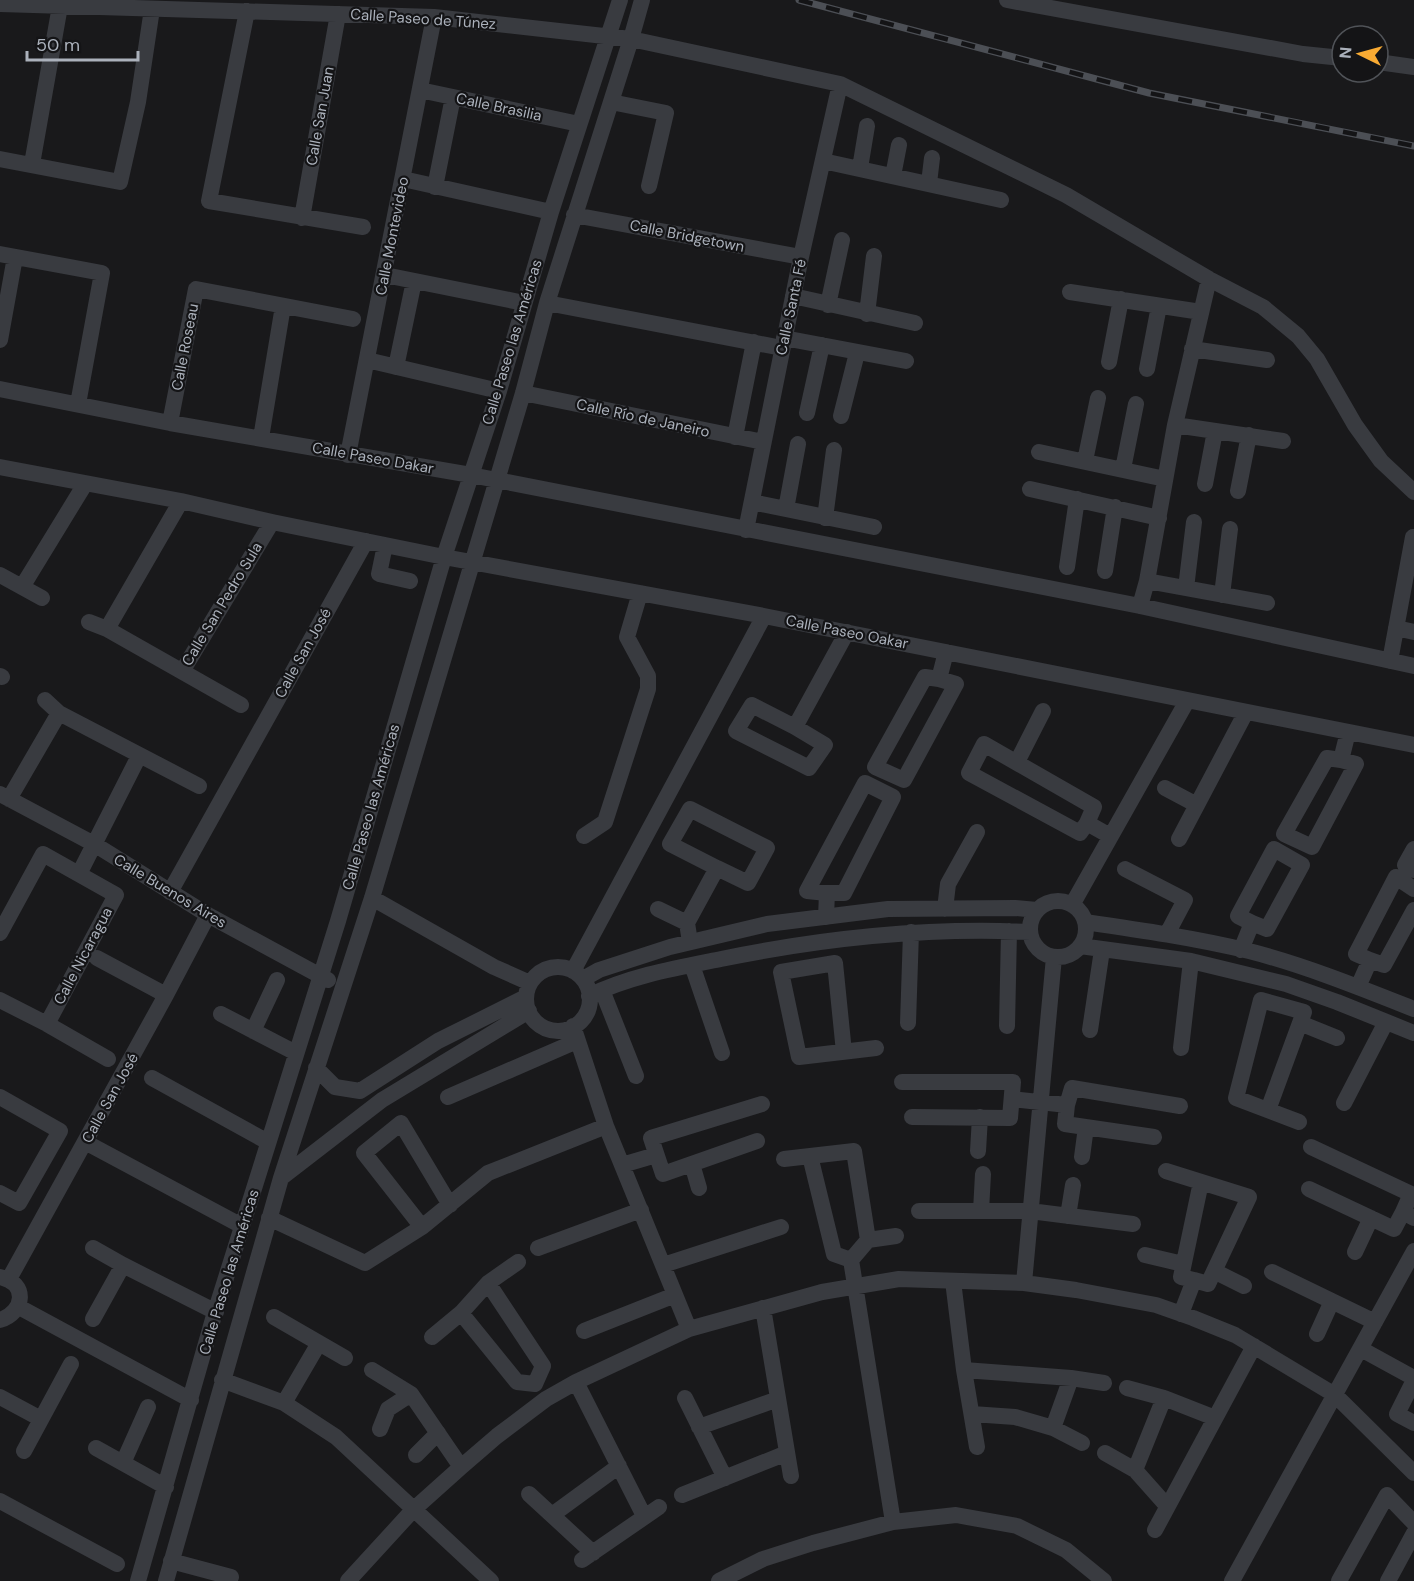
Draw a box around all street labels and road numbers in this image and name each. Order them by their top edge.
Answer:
street label: Calle Paseo de Túnez [350,4,497,34]
street label: Calle San Juan [301,65,339,167]
street label: Calle Brasilia [454,88,544,126]
street label: Calle Montevideo [371,175,413,297]
street label: Calle Bridgetown [628,215,746,257]
street label: Calle Paseo las Américas [477,257,547,427]
street label: Calle Santa Fé [771,257,811,357]
street label: Calle Roseau [167,302,203,392]
street label: Calle Río de Janeiro [575,394,712,442]
street label: Calle Paseo Dakar [311,437,436,479]
street label: Calle San Pedro Sula [177,539,267,669]
street label: Calle San José [270,604,336,702]
street label: Calle Paseo Oakar [784,610,910,654]
street label: Calle Paseo las Américas [338,722,404,892]
street label: Calle Buenos Aires [110,849,230,933]
street label: Calle Nicaragua [49,904,117,1008]
street label: Calle San José [77,1049,143,1147]
street label: Calle Paseo las Américas [194,1187,264,1357]

